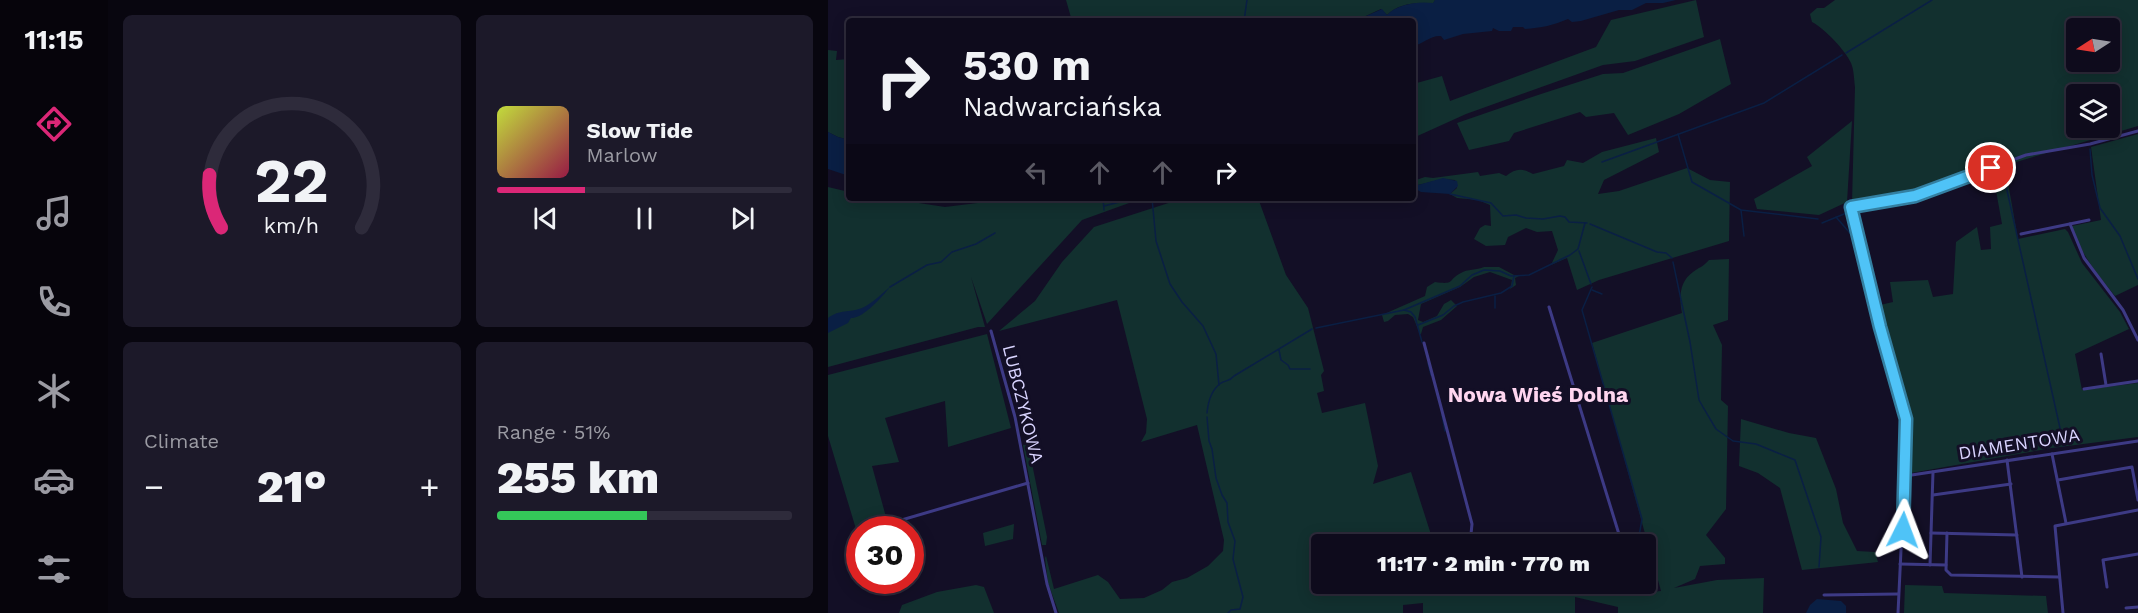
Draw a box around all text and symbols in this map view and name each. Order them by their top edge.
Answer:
north arrow [2066,18,2120,72]
map controls [2066,18,2120,138]
text: 11:15 [25,24,83,56]
text: 530 m [963,41,1091,90]
icon: right [864,42,942,120]
button: layers [2066,84,2120,138]
text: Nadwarciańska [963,91,1162,123]
icon: directions [33,103,75,145]
text: Slow Tide [587,118,693,143]
pin [1965,142,2016,193]
text: Marlow [587,143,657,167]
text: 22 [255,144,329,217]
icon: arrive [1974,151,2007,184]
icon: left [1020,156,1053,189]
icon: ahead [1083,156,1116,189]
icon: ahead [1146,156,1179,189]
icon: right [1209,156,1242,189]
icon: music [33,192,75,234]
icon: previous [529,202,562,235]
icon: pause [628,202,661,235]
icon: next [726,202,759,235]
text: km/h [264,213,319,238]
icon: phone [33,281,75,323]
street label: LUBCZYKOWA [999,342,1048,466]
icon: climate [33,370,75,412]
district label: Nowa Wieś Dolna [1448,382,1629,407]
text: Range · 51% [497,420,610,444]
street label: DIAMENTOWA [1957,424,2081,463]
text: Climate [144,429,219,453]
text: 255 km [497,451,659,504]
icon: car [33,459,75,501]
text: 21° [257,460,327,513]
text: − [144,467,164,506]
text: + [420,467,439,506]
position arrow [1871,498,1935,562]
speed limit sign: 30 [846,516,924,594]
icon: filters [33,548,75,590]
text: 11:17 · 2 min · 770 m [1377,551,1590,576]

